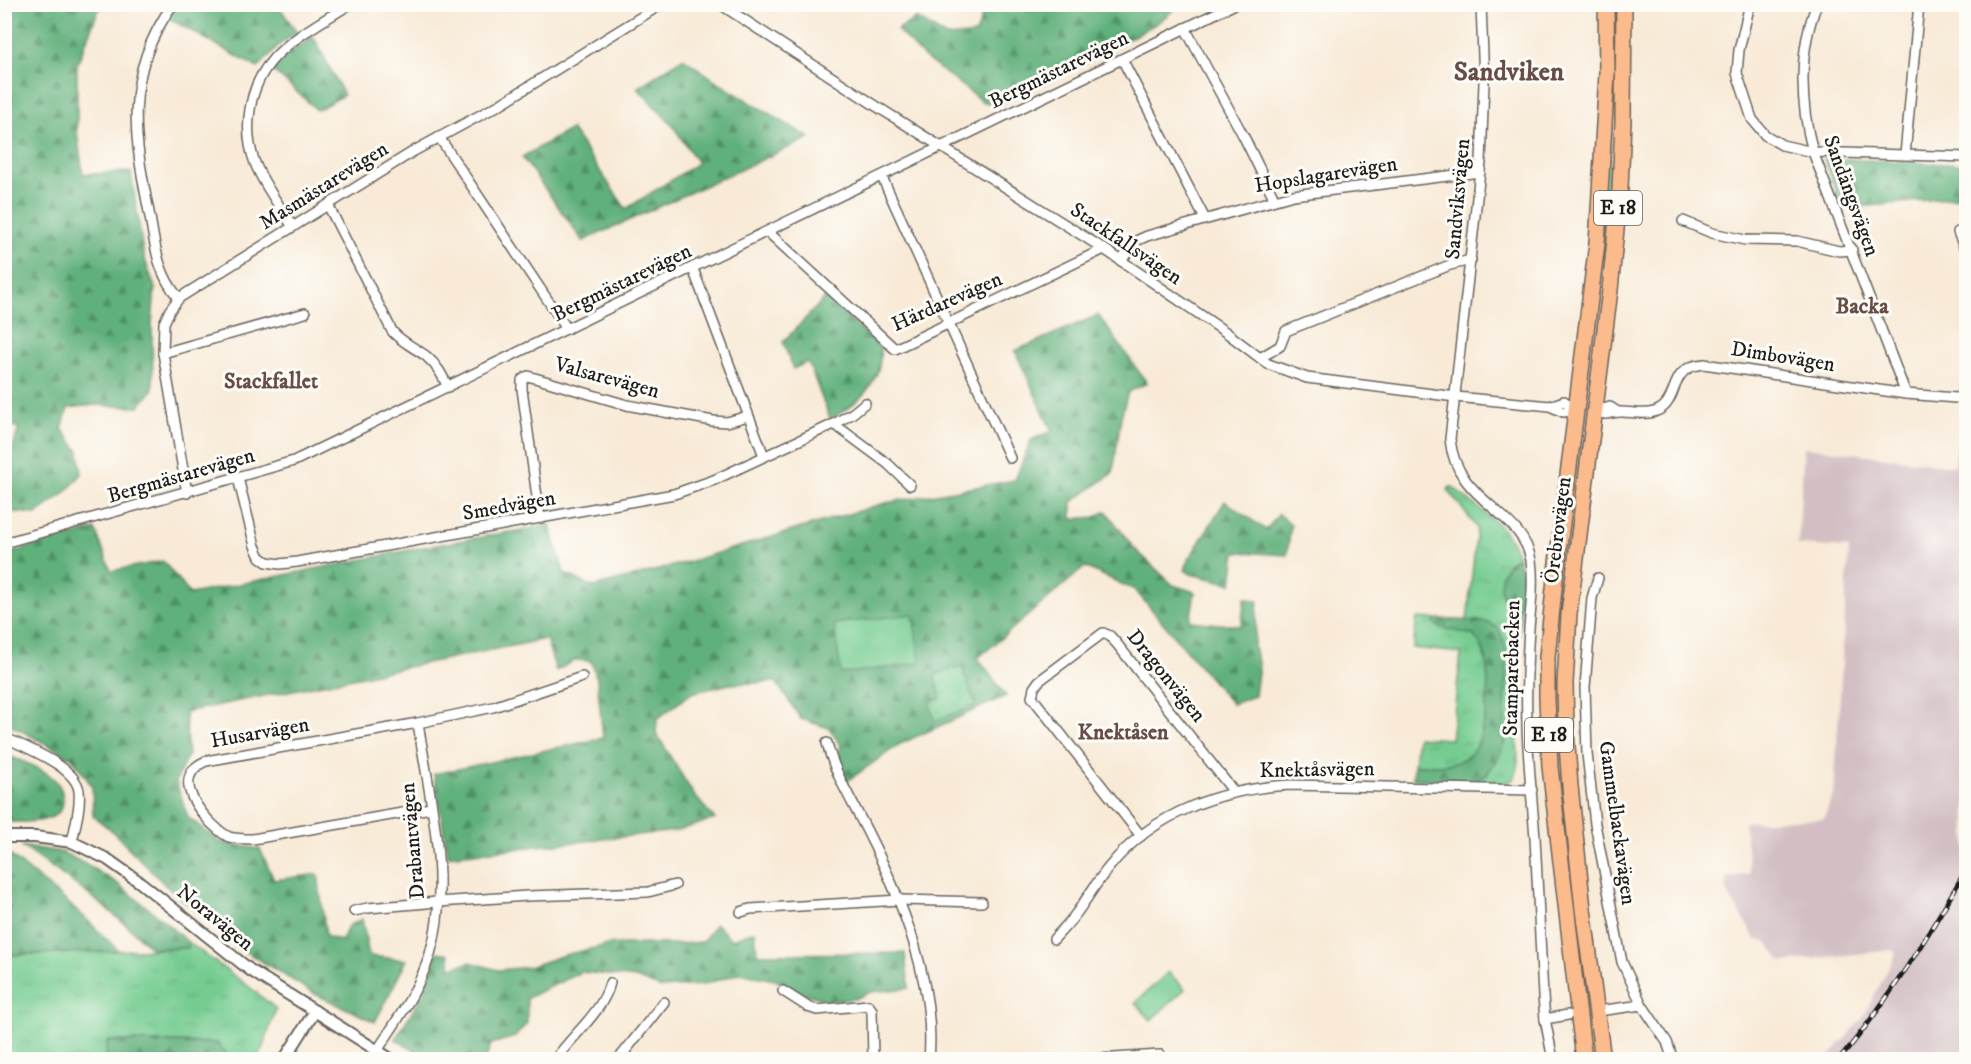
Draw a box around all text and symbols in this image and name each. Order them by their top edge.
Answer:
street label: Bergmästarevägen [985,25,1133,115]
district label: Sandviken [1454,55,1565,89]
street label: Sandängsvägen [1817,132,1885,260]
street label: Masmästarevägen [255,136,393,236]
street label: Sandviksvägen [1440,137,1476,261]
street label: Hopslagarevägen [1253,151,1399,199]
road number: E 18 [1594,191,1642,225]
street label: Stackfallsvägen [1065,197,1187,291]
street label: Bergmästarevägen [548,238,696,328]
street label: Härdarevägen [888,266,1006,338]
district label: Backa [1836,293,1889,320]
street label: Dimbovägen [1729,336,1837,378]
street label: Valsarevägen [551,351,662,405]
district label: Stackfallet [224,368,318,395]
street label: Bergmästarevägen [104,443,258,509]
street label: Örebrovägen [1538,475,1577,585]
street label: Smedvägen [461,485,557,527]
street label: Stamparebacken [1498,600,1526,736]
street label: Dragonvägen [1121,624,1211,728]
street label: Husarvägen [209,712,311,754]
road number: E 18 [1525,718,1573,752]
district label: Knektåsen [1077,719,1169,746]
street label: Gammelbackavägen [1593,739,1641,907]
street label: Knektåsvägen [1259,756,1375,784]
street label: Drabantvägen [395,782,431,900]
street label: Noravägen [171,879,259,957]

